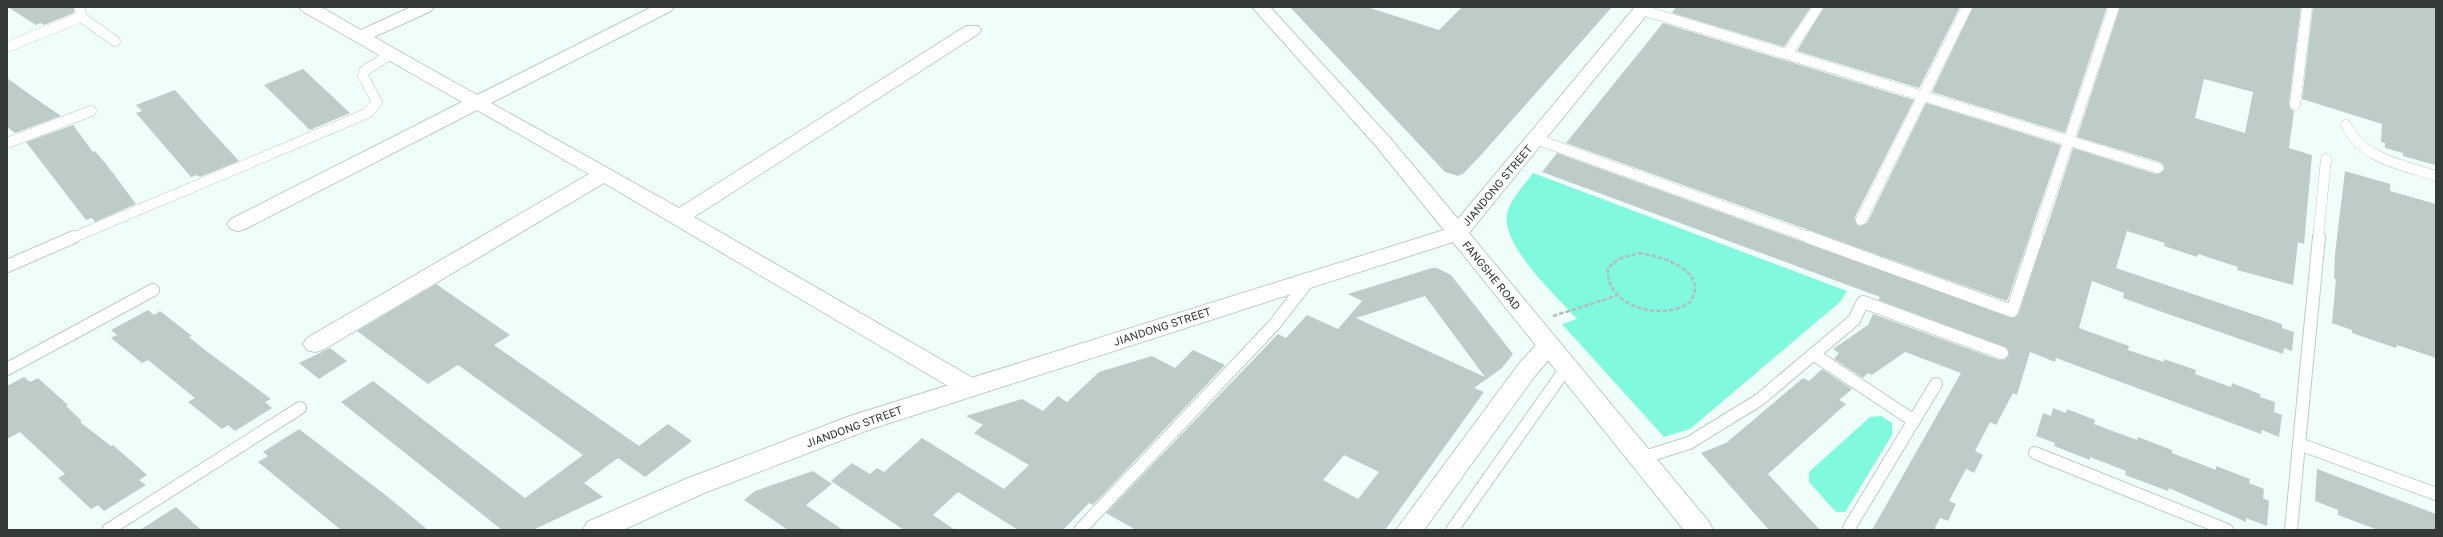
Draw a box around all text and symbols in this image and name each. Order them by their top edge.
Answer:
street label: JIANDONG STREET [1459,142,1535,228]
street label: FANGSHE ROAD [1460,238,1524,312]
street label: JIANDONG STREET [1112,304,1212,348]
street label: JIANDONG STREET [804,402,904,449]

